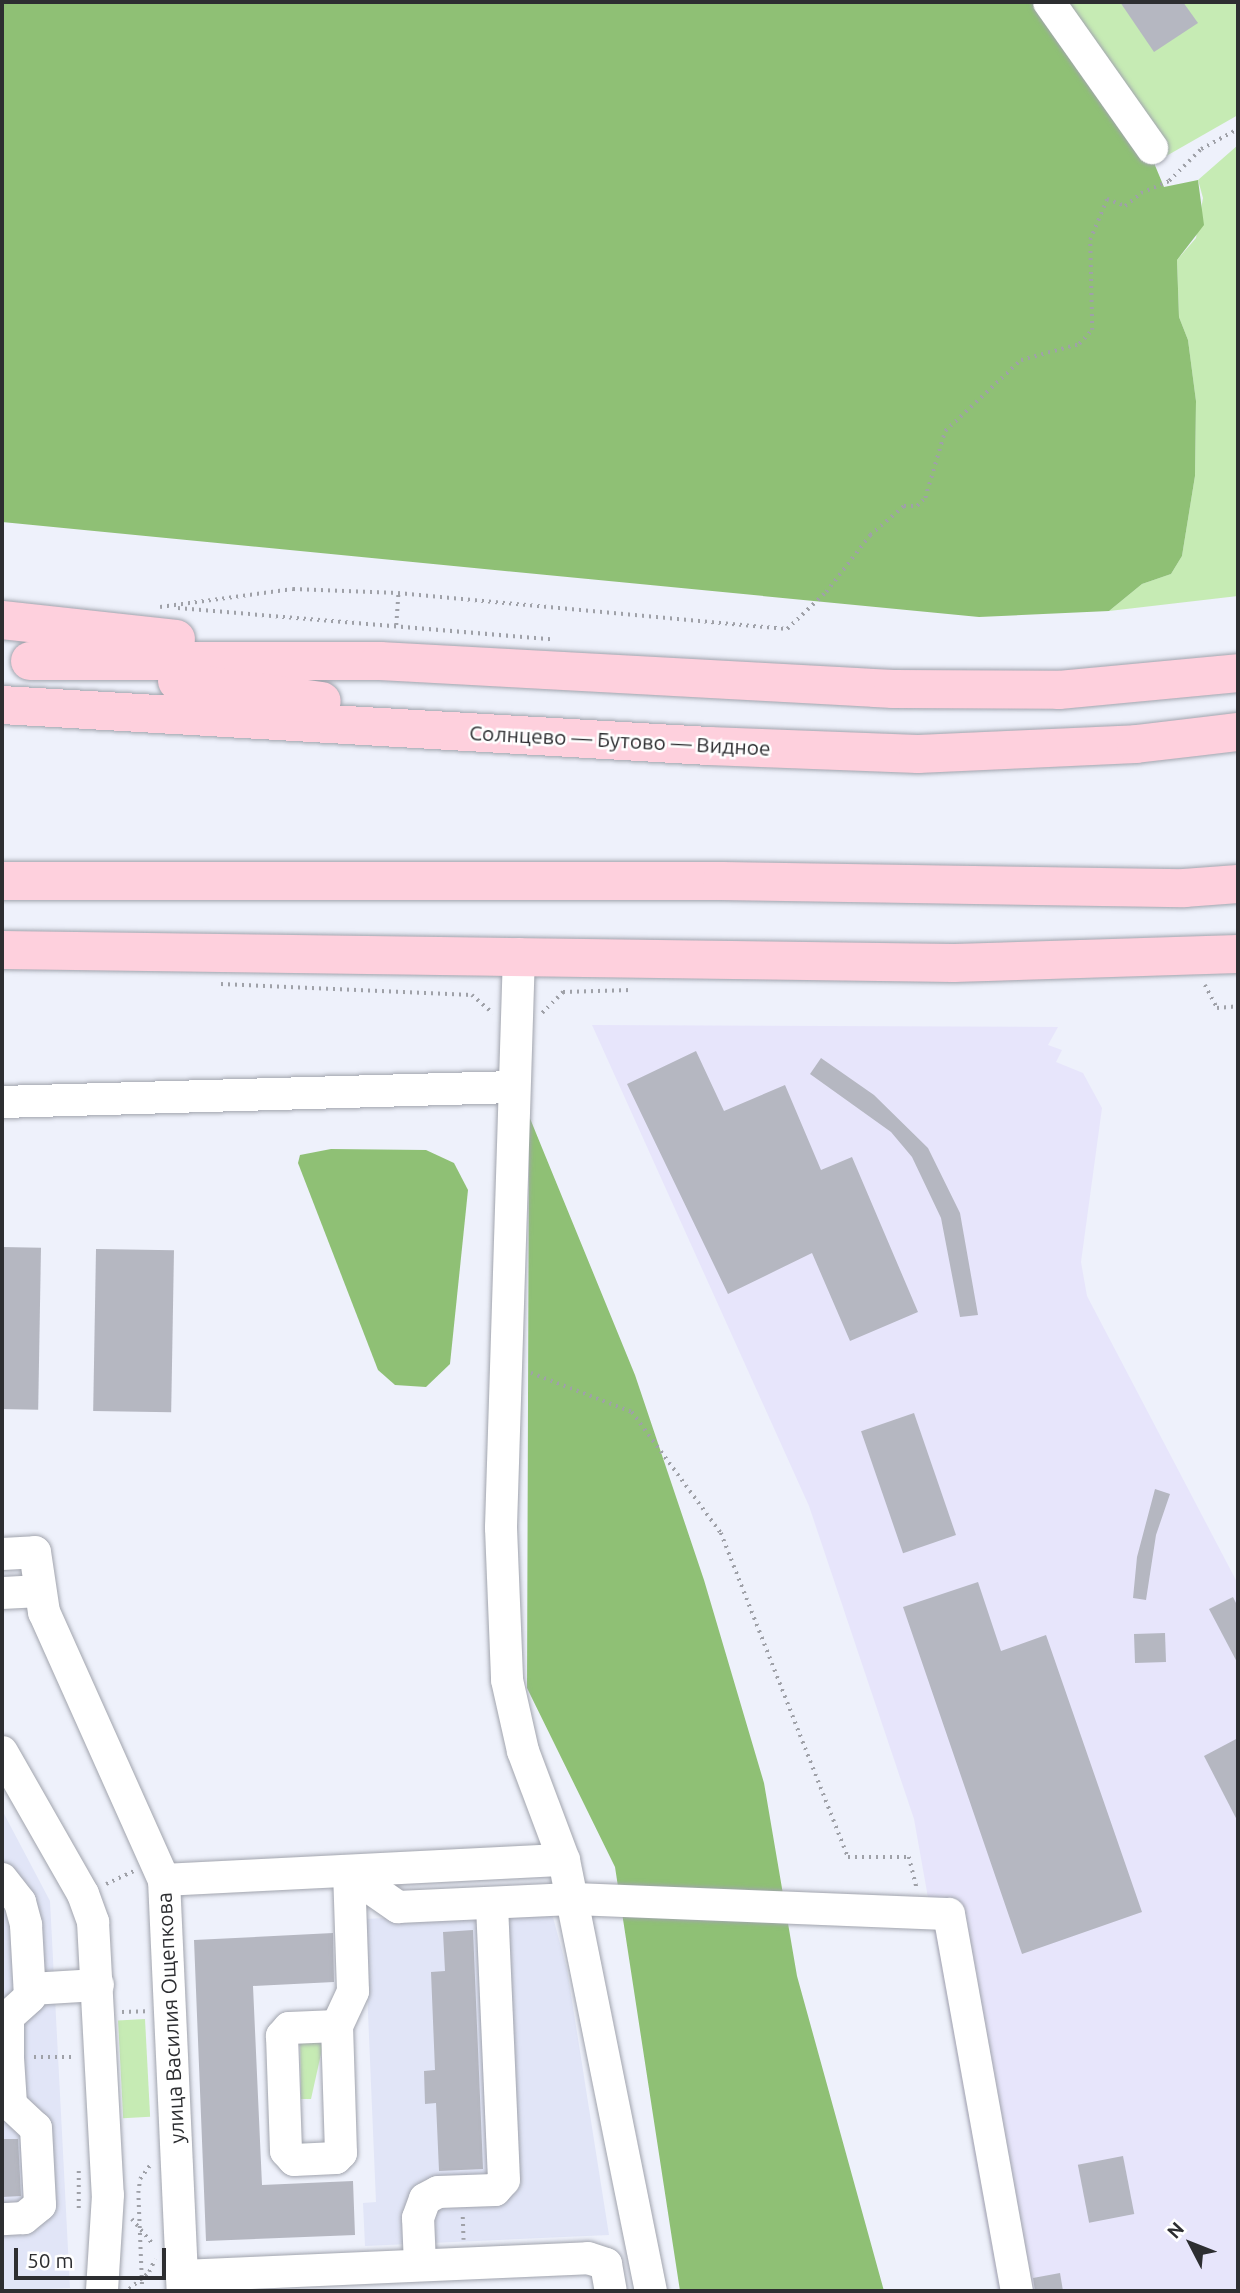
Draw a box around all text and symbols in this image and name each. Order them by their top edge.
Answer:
street label: Солнцево — Бутово — Видное [469,720,771,760]
street label: улица Василия Ощепкова [151,1892,189,2144]
north arrow [1156,2209,1226,2279]
text: N [1162,2217,1188,2243]
scale bar [18,2234,170,2278]
text: 50 m [27,2248,74,2272]

